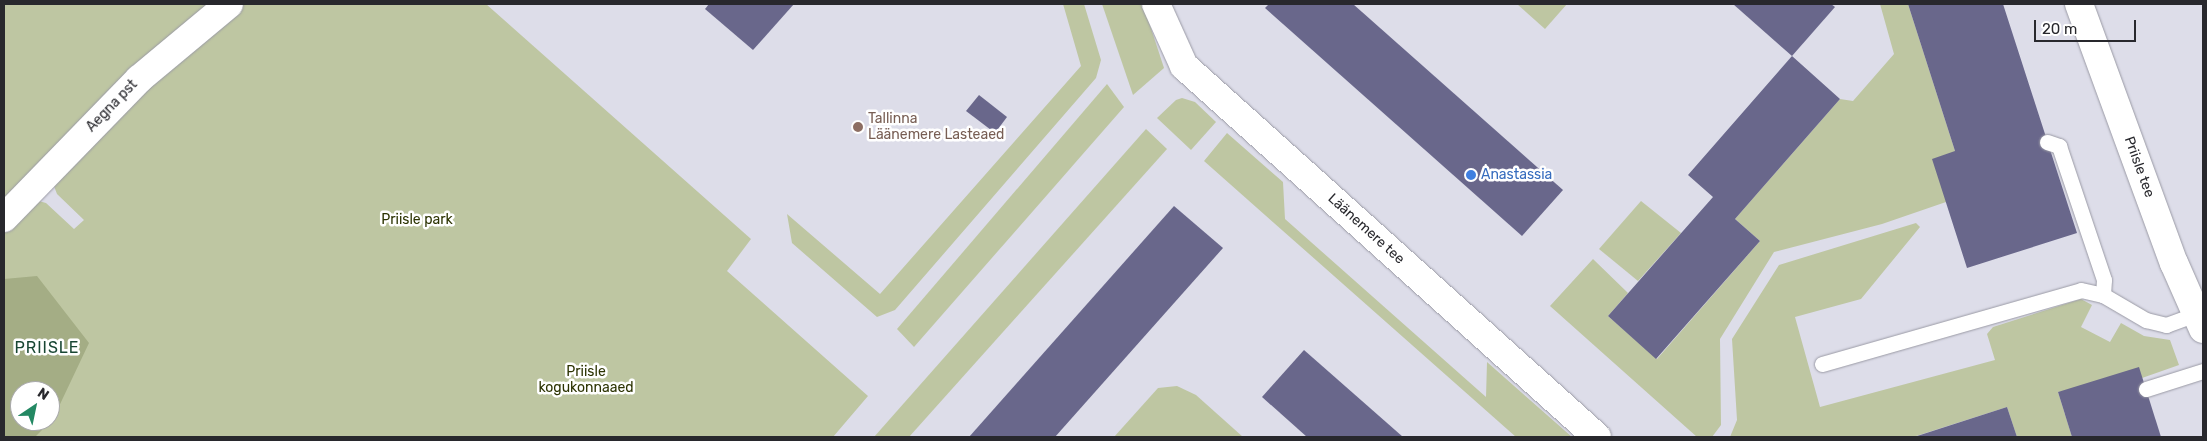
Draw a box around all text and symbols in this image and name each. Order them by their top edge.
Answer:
scale bar [2037,10,2140,42]
text: 20 m [2042,20,2077,38]
street label: Aegna pst [83,76,141,136]
place label: Tallinna Läänemere Lasteaed [868,111,1004,144]
marker: Tallinna Läänemere Lasteaed [852,121,864,133]
street label: Priisle tee [2120,134,2158,200]
place label: Anastassia [1481,167,1552,183]
marker: Anastassia [1465,169,1477,181]
street label: Läänemere tee [1324,190,1408,268]
park label: Priisle park [381,212,453,228]
district label: PRIISLE [14,338,80,358]
park label: Priisle kogukonnaaed [538,364,634,397]
north arrow [10,381,60,431]
text: N [34,384,52,404]

